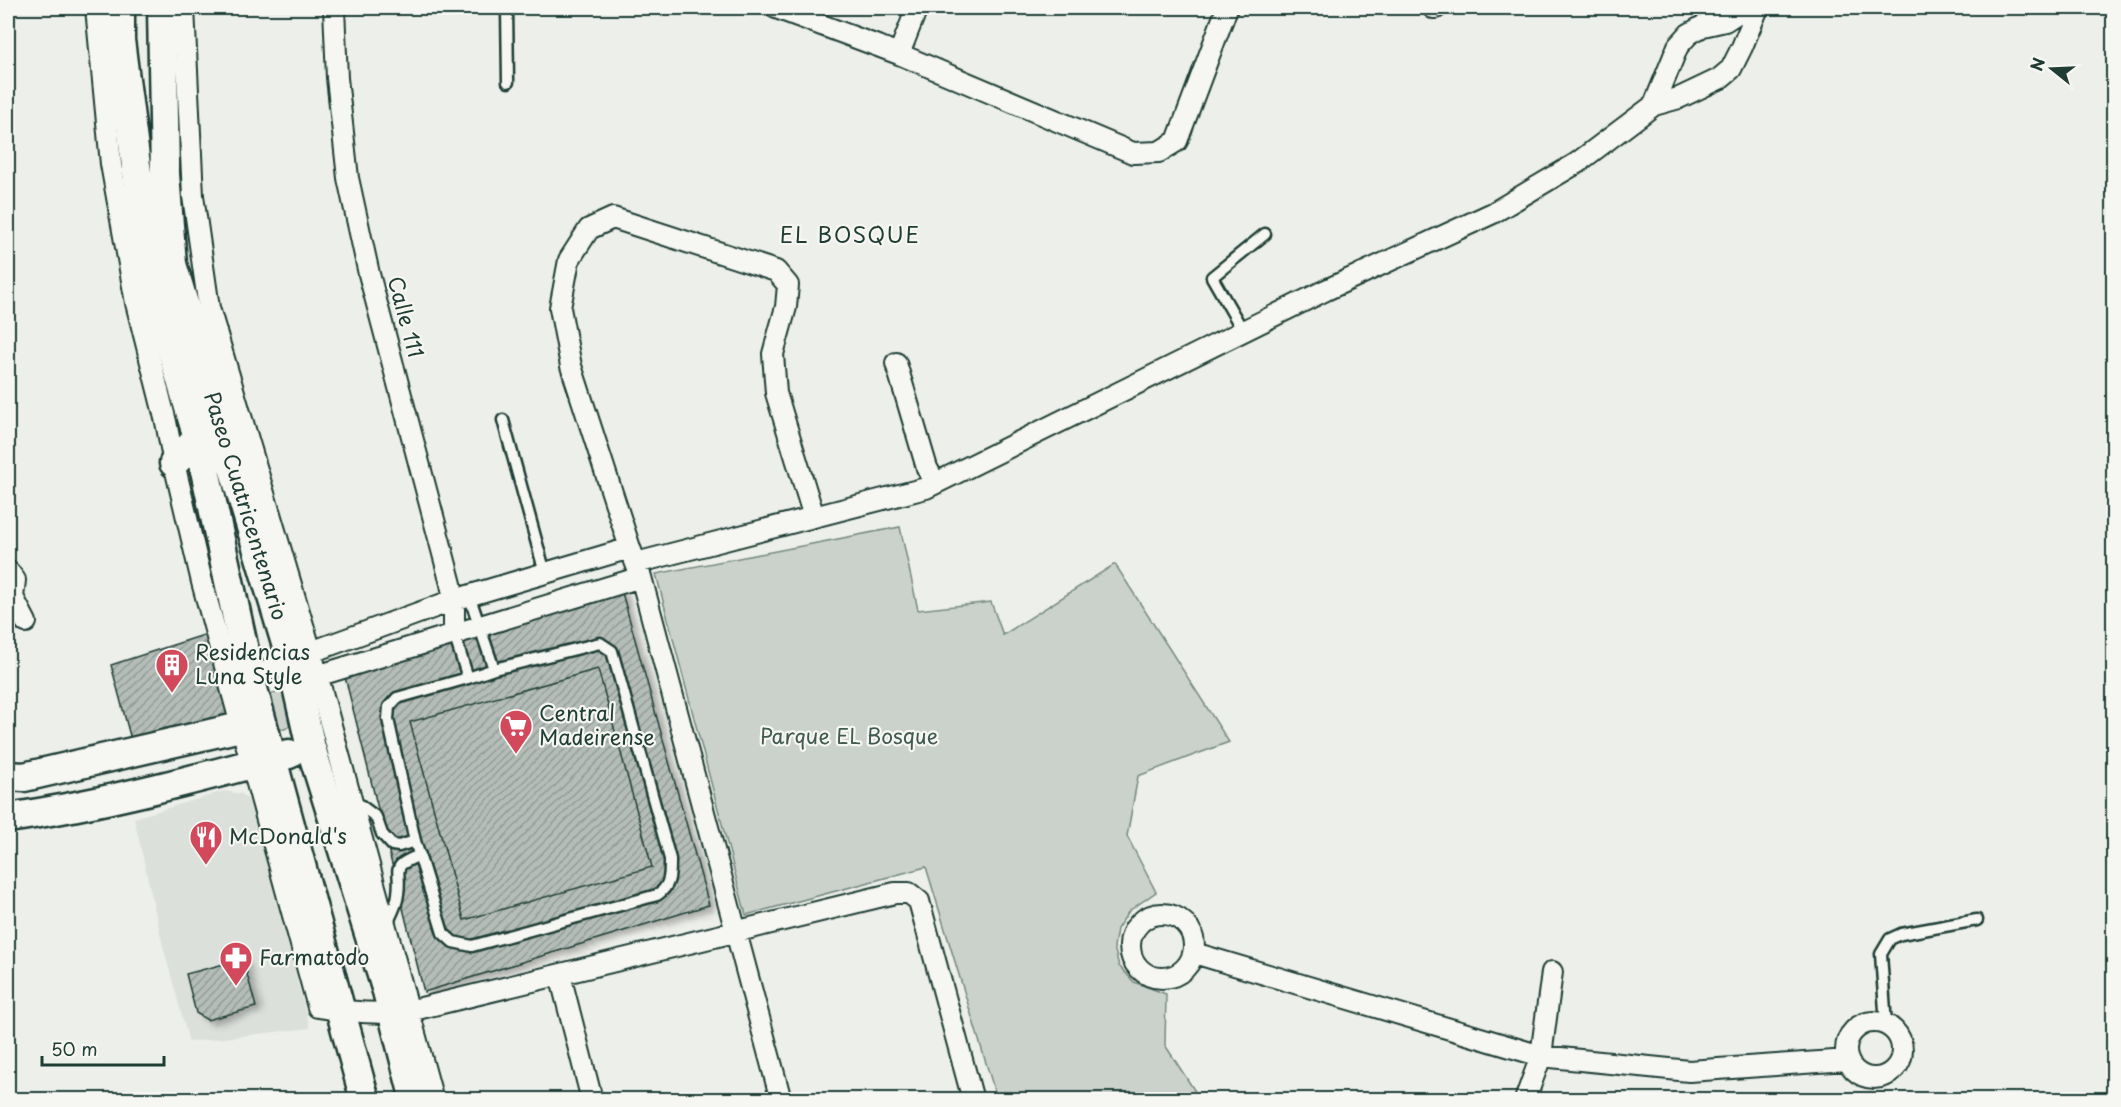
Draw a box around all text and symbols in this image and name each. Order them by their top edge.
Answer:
north arrow [2022,39,2082,99]
text: N [2023,54,2050,74]
district label: EL BOSQUE [779,217,921,250]
street label: Calle 111 [381,272,433,361]
street label: Paseo Cuatricentenario [197,387,297,624]
place label: Residencias Luna Style [195,635,310,691]
building icon: Residencias Luna Style [154,647,190,694]
place label: Central Madeirense [539,696,655,752]
supermarket icon: Central Madeirense [498,708,534,755]
park label: Parque EL Bosque [760,719,938,751]
restaurant icon: McDonald's [188,819,224,866]
place label: McDonald's [229,819,347,851]
pharmacy icon: Farmatodo [218,940,254,987]
place label: Farmatodo [259,940,369,972]
scale bar [42,1029,164,1067]
text: 50 m [51,1035,98,1062]

